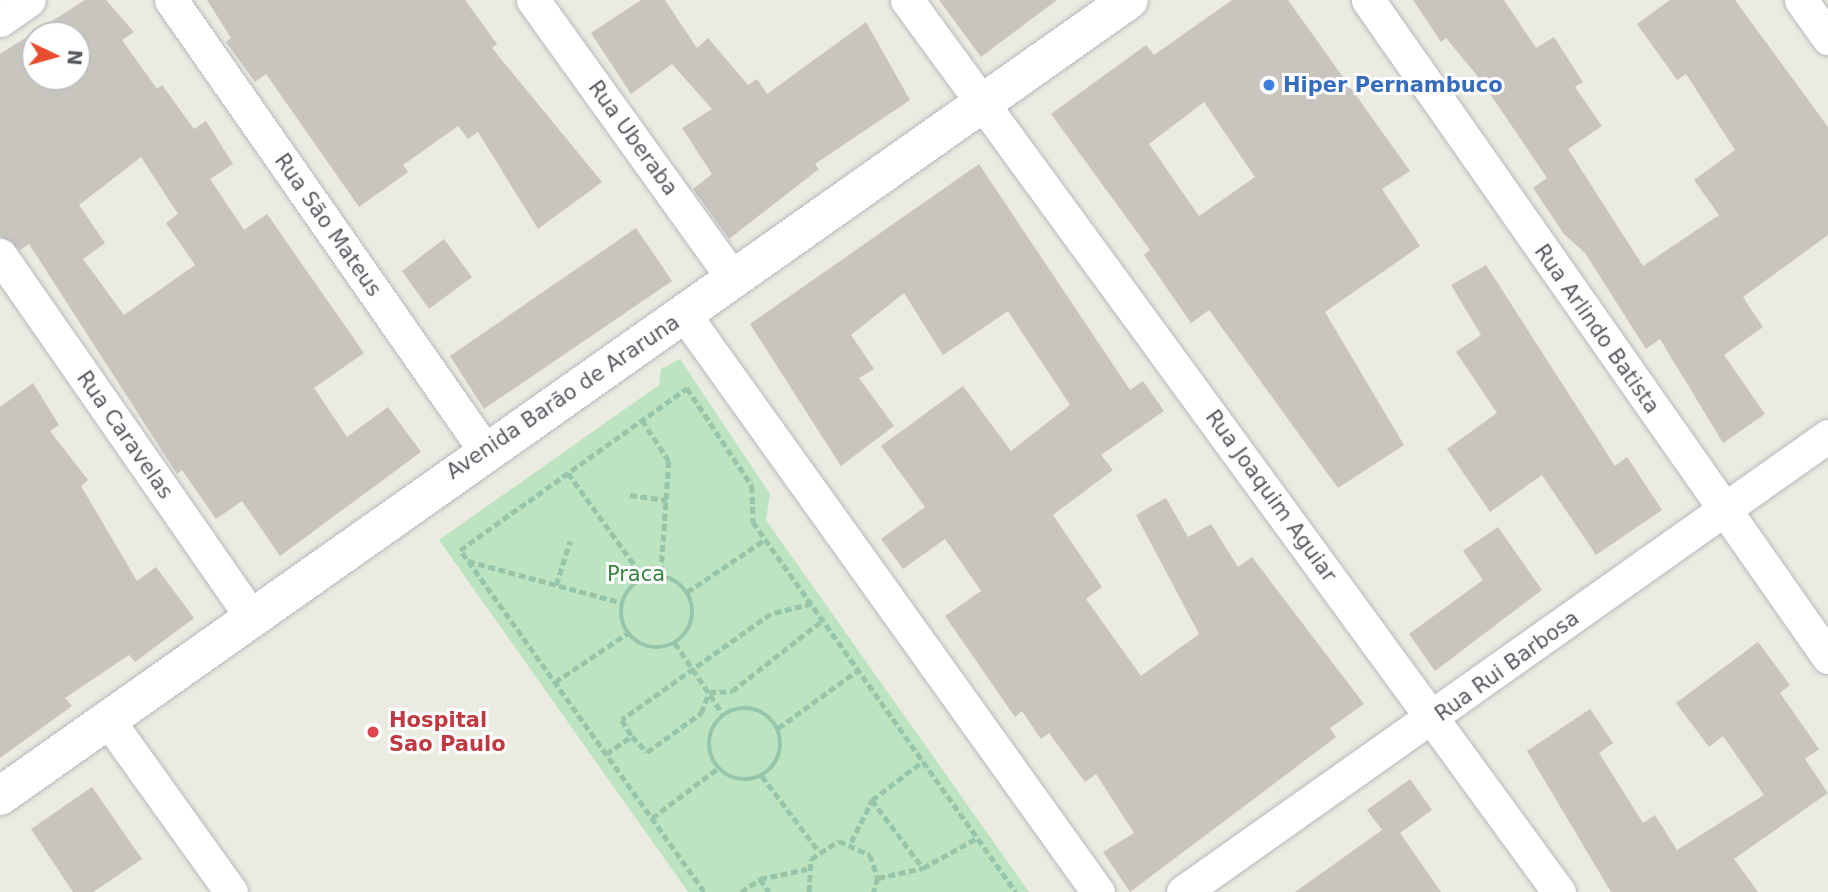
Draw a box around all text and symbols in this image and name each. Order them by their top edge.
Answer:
north arrow [21,21,91,91]
text: N [63,49,87,67]
place label: Hiper Pernambuco [1283,72,1503,98]
street label: Rua Uberaba [583,76,683,200]
marker: Hiper Pernambuco [1261,77,1277,93]
street label: Rua São Mateus [269,149,387,301]
street label: Rua Arlindo Batista [1529,240,1665,418]
street label: Avenida Barão de Araruna [442,309,684,485]
street label: Rua Caravelas [72,366,178,504]
street label: Rua Joaquim Aguiar [1200,405,1342,587]
park label: Praca [607,561,665,587]
street label: Rua Rui Barbosa [1430,605,1584,727]
place label: Hospital Sao Paulo [389,707,506,757]
marker: Hospital Sao Paulo [363,722,383,742]

